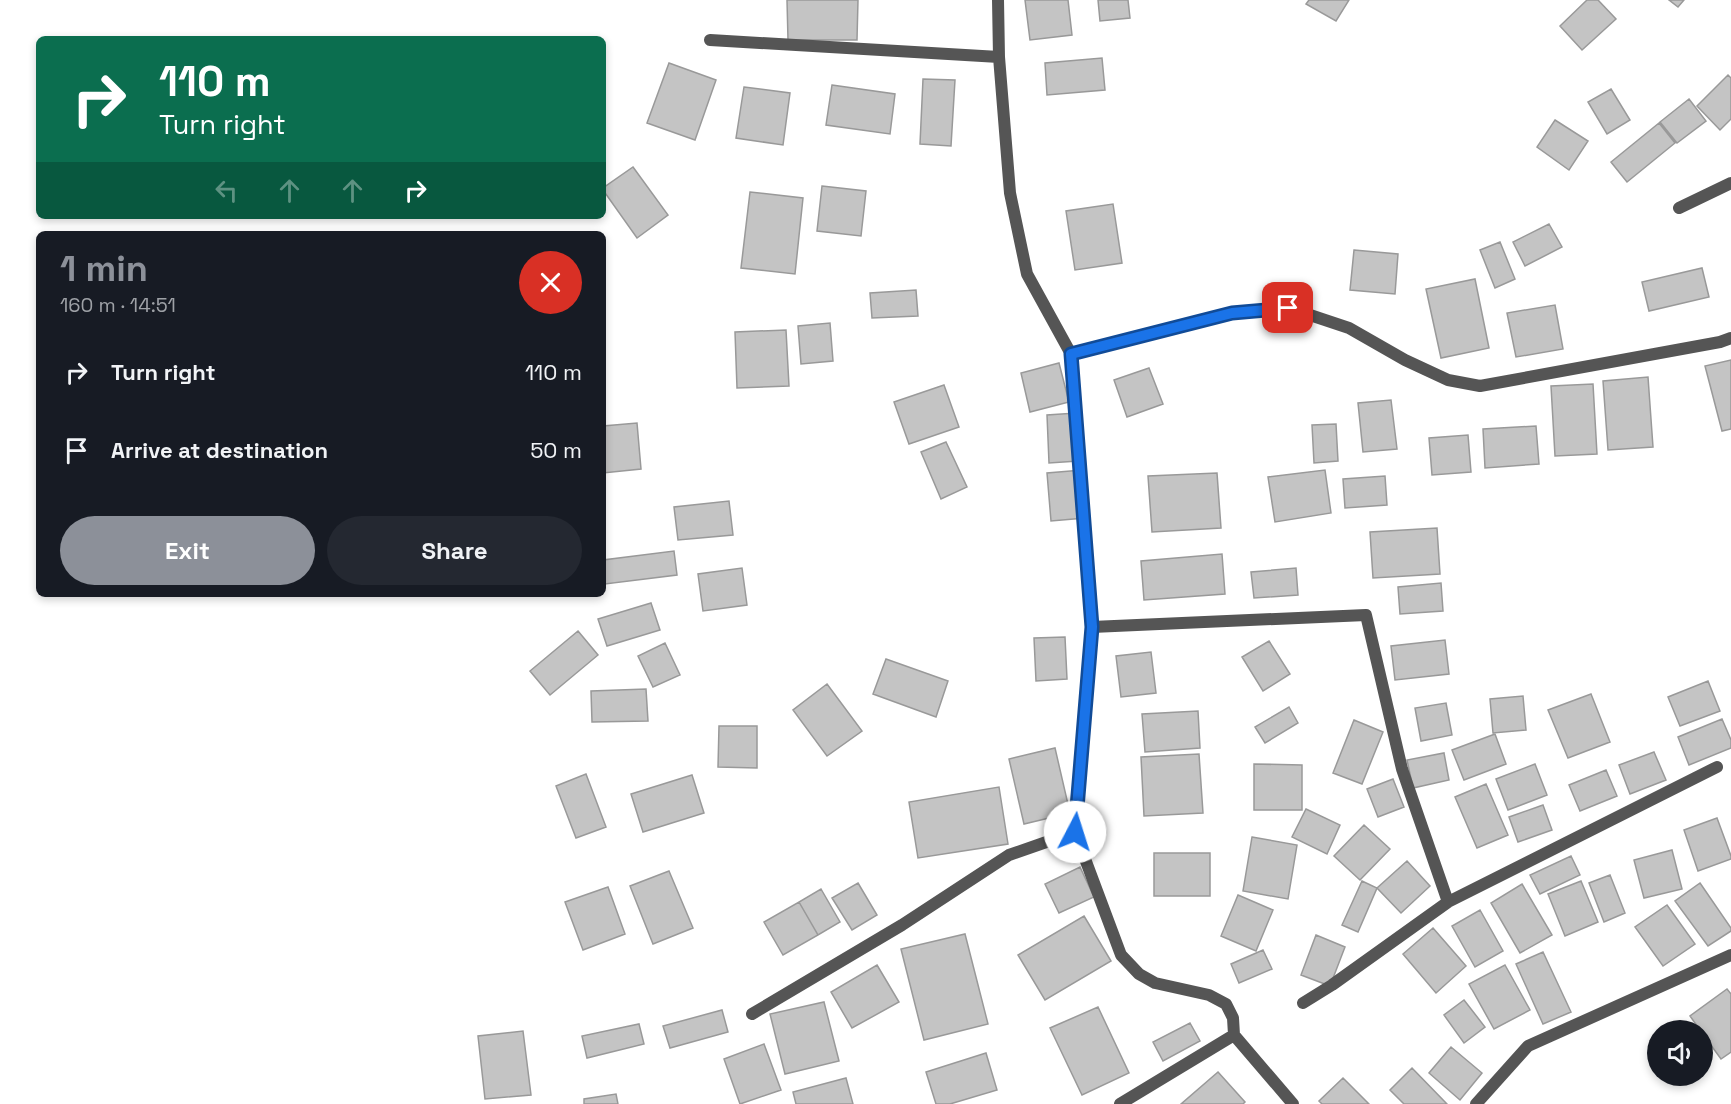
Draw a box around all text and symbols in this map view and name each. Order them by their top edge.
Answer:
text: 110 m [159,55,271,108]
icon: right [60,60,138,138]
text: Turn right [159,107,286,142]
icon: left [210,174,243,207]
icon: ahead [273,174,306,207]
icon: ahead [336,174,369,207]
icon: right [399,174,432,207]
text: 1 min [60,246,148,292]
button: close [519,251,582,314]
pin [1262,282,1313,333]
icon: arrive [1271,291,1304,324]
text: 160 m · 14:51 [60,292,176,318]
icon: right [60,356,93,389]
text: Turn right [111,358,216,386]
text: 110 m [525,358,582,386]
icon: arrive [60,434,93,467]
text: Arrive at destination [111,436,328,464]
text: 50 m [530,436,582,464]
button: Exit [60,516,315,585]
button: Share [327,516,582,585]
position arrow [1043,800,1107,864]
map controls [1647,1020,1713,1086]
button: sound [1647,1020,1713,1086]

